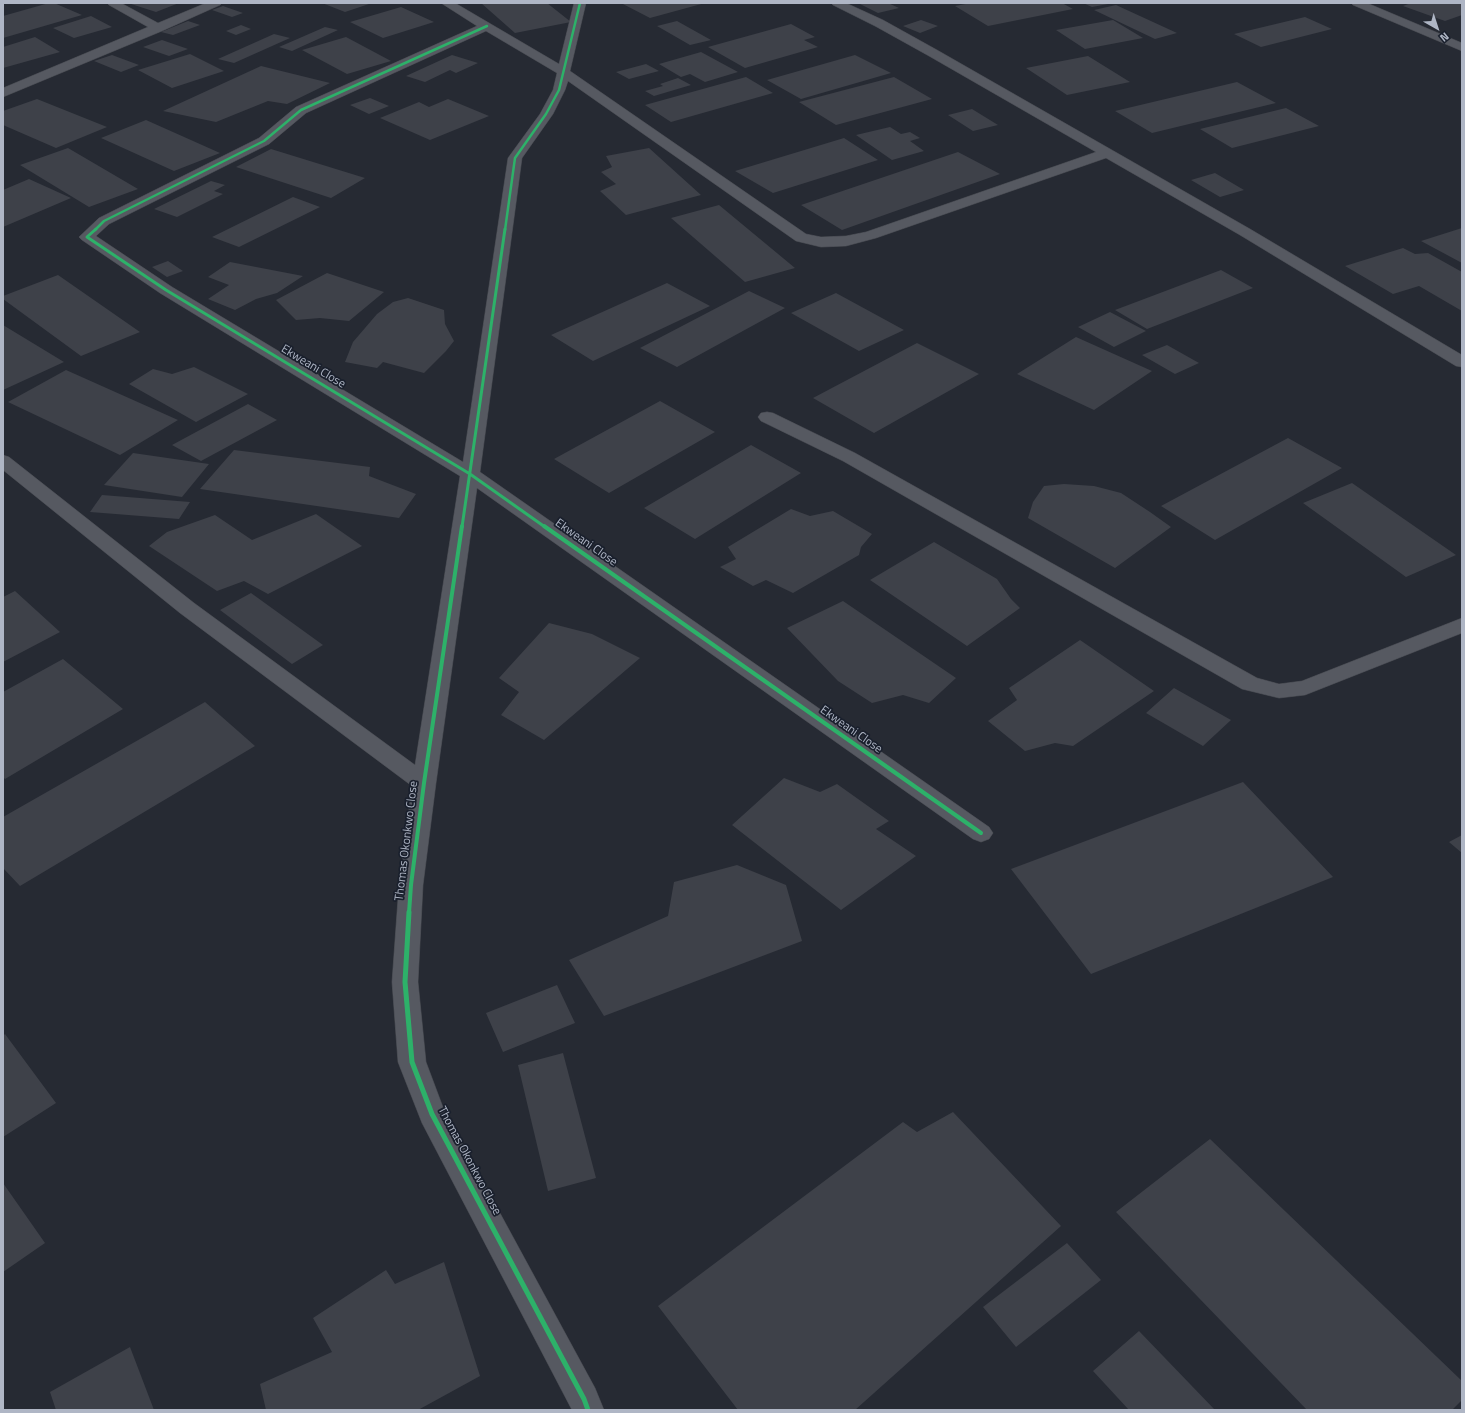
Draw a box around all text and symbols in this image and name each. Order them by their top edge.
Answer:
north arrow [1417,8,1457,48]
text: N [1437,29,1453,46]
street label: Ekweani Close [278,342,348,392]
street label: Ekweani Close [552,516,620,570]
street label: Ekweani Close [817,703,885,757]
street label: Thomas Okonkwo Close [392,780,422,902]
street label: Thomas Okonkwo Close [434,1104,504,1218]

